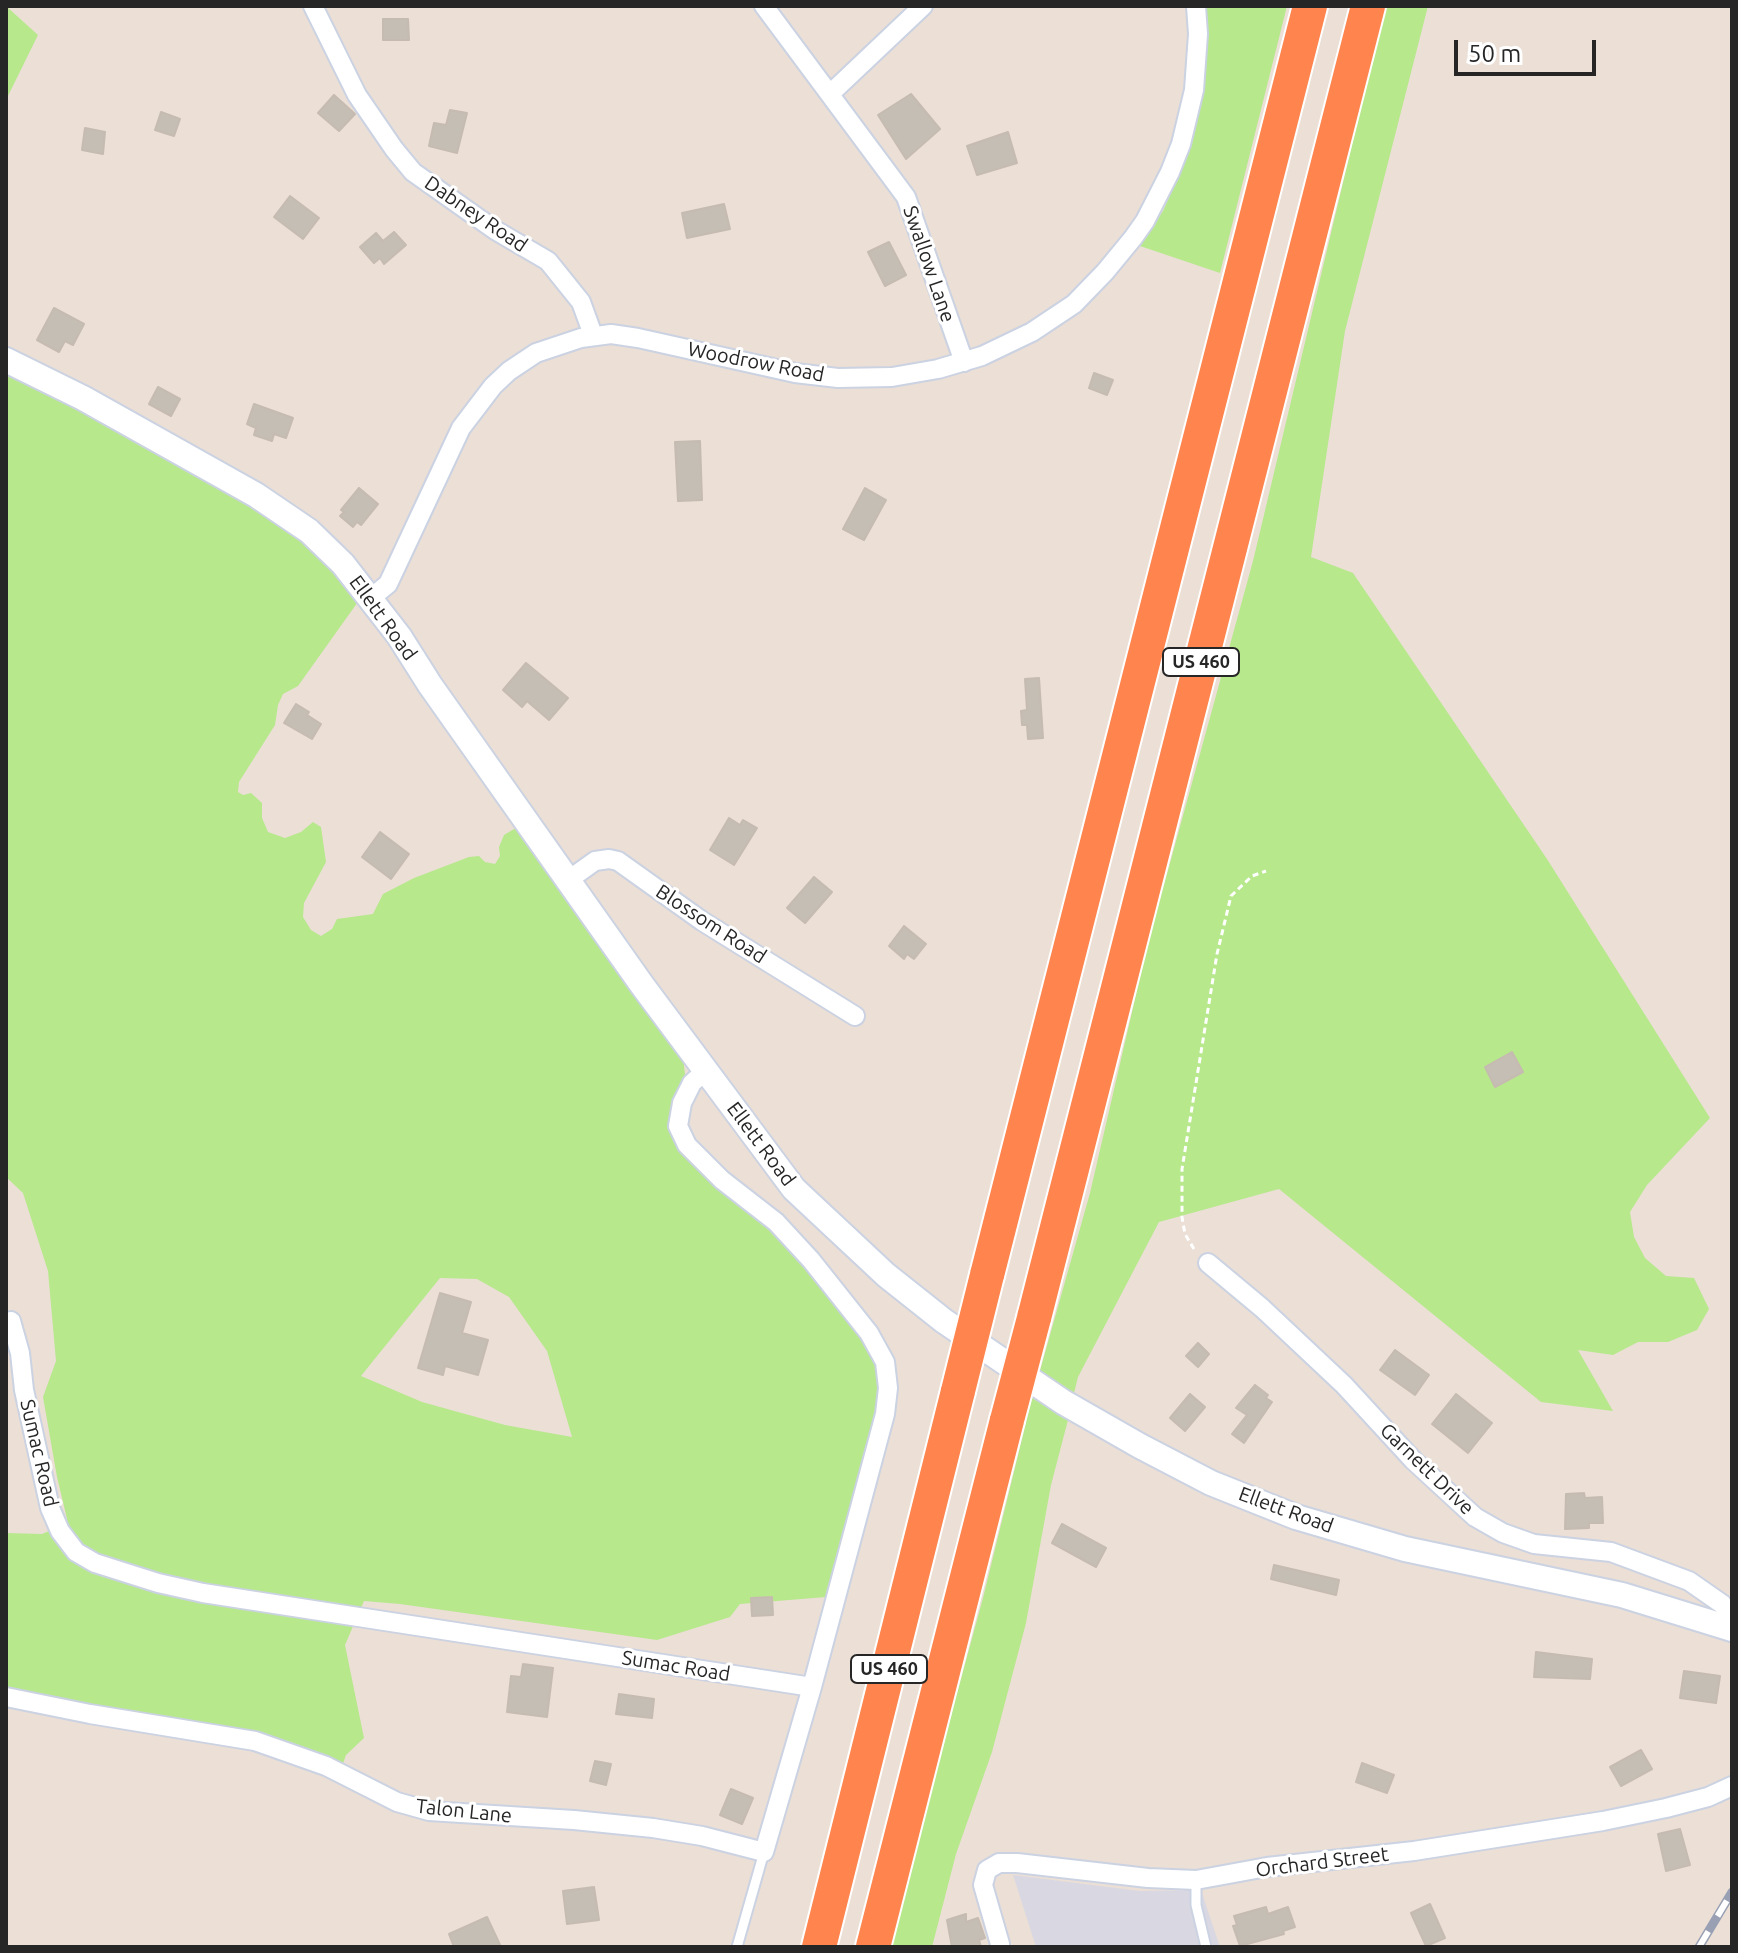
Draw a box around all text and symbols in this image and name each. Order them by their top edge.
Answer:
scale bar [1458,24,1600,74]
text: 50 m [1468,40,1521,67]
street label: Dabney Road [420,171,532,257]
street label: Swallow Lane [898,203,960,325]
street label: Woodrow Road [686,337,826,387]
street label: Ellett Road [344,571,422,665]
road number: US 460 [1163,648,1239,676]
street label: Blossom Road [651,879,771,969]
street label: Ellett Road [722,1097,800,1191]
street label: Sumac Road [15,1397,63,1509]
street label: Garnett Drive [1375,1418,1479,1520]
street label: Ellett Road [1235,1482,1337,1538]
street label: Sumac Road [620,1646,732,1686]
road number: US 460 [851,1655,927,1683]
street label: Talon Lane [415,1794,513,1828]
street label: Orchard Street [1254,1842,1390,1882]

